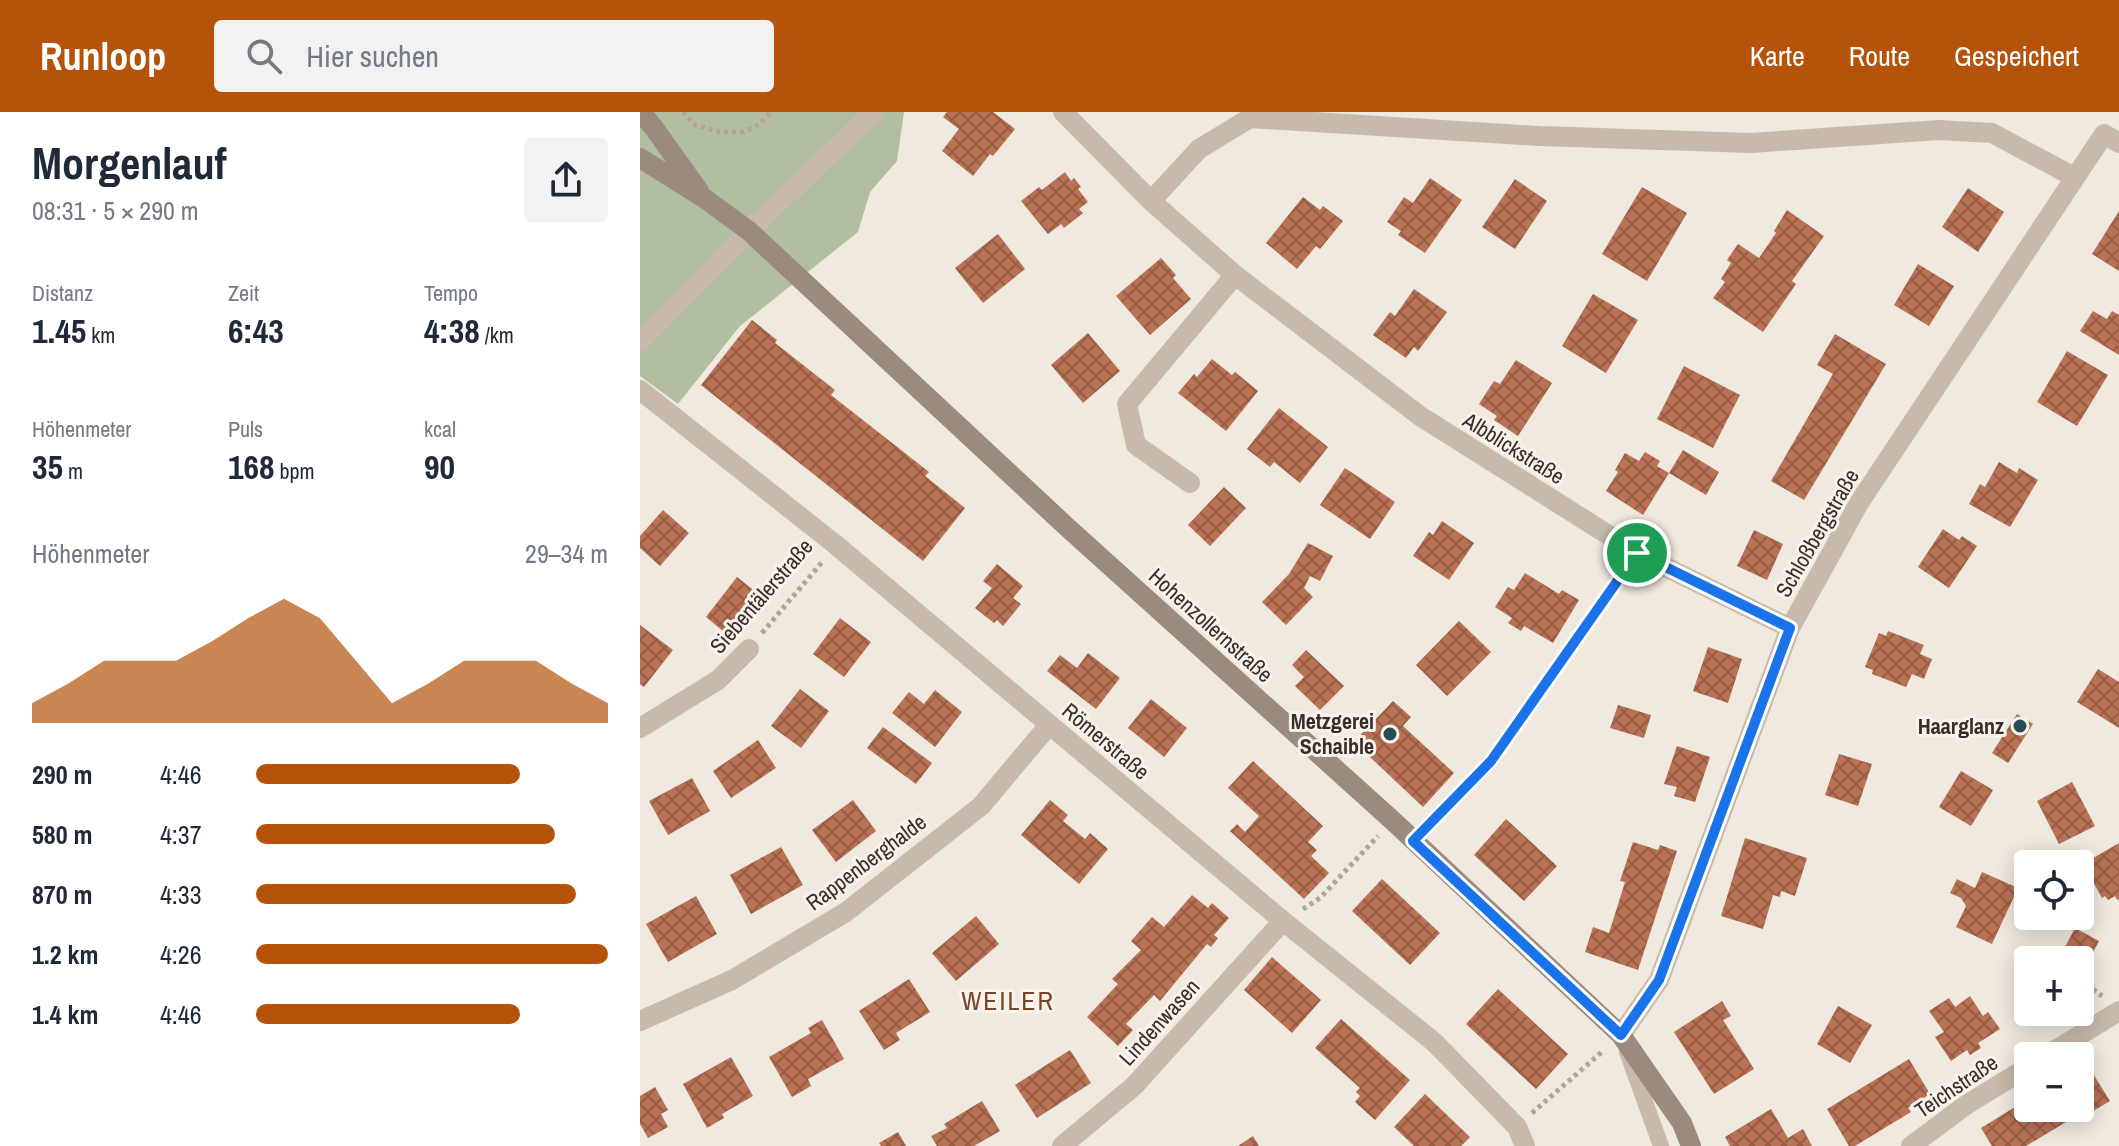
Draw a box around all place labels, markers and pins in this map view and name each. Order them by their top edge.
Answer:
pin [1603,519,1671,587]
place label: Metzgerei Schaible [1291,706,1374,761]
place label: Haarglanz [1918,711,2004,741]
marker: Haarglanz [2011,717,2029,735]
marker: Metzgerei Schaible [1381,725,1399,743]

